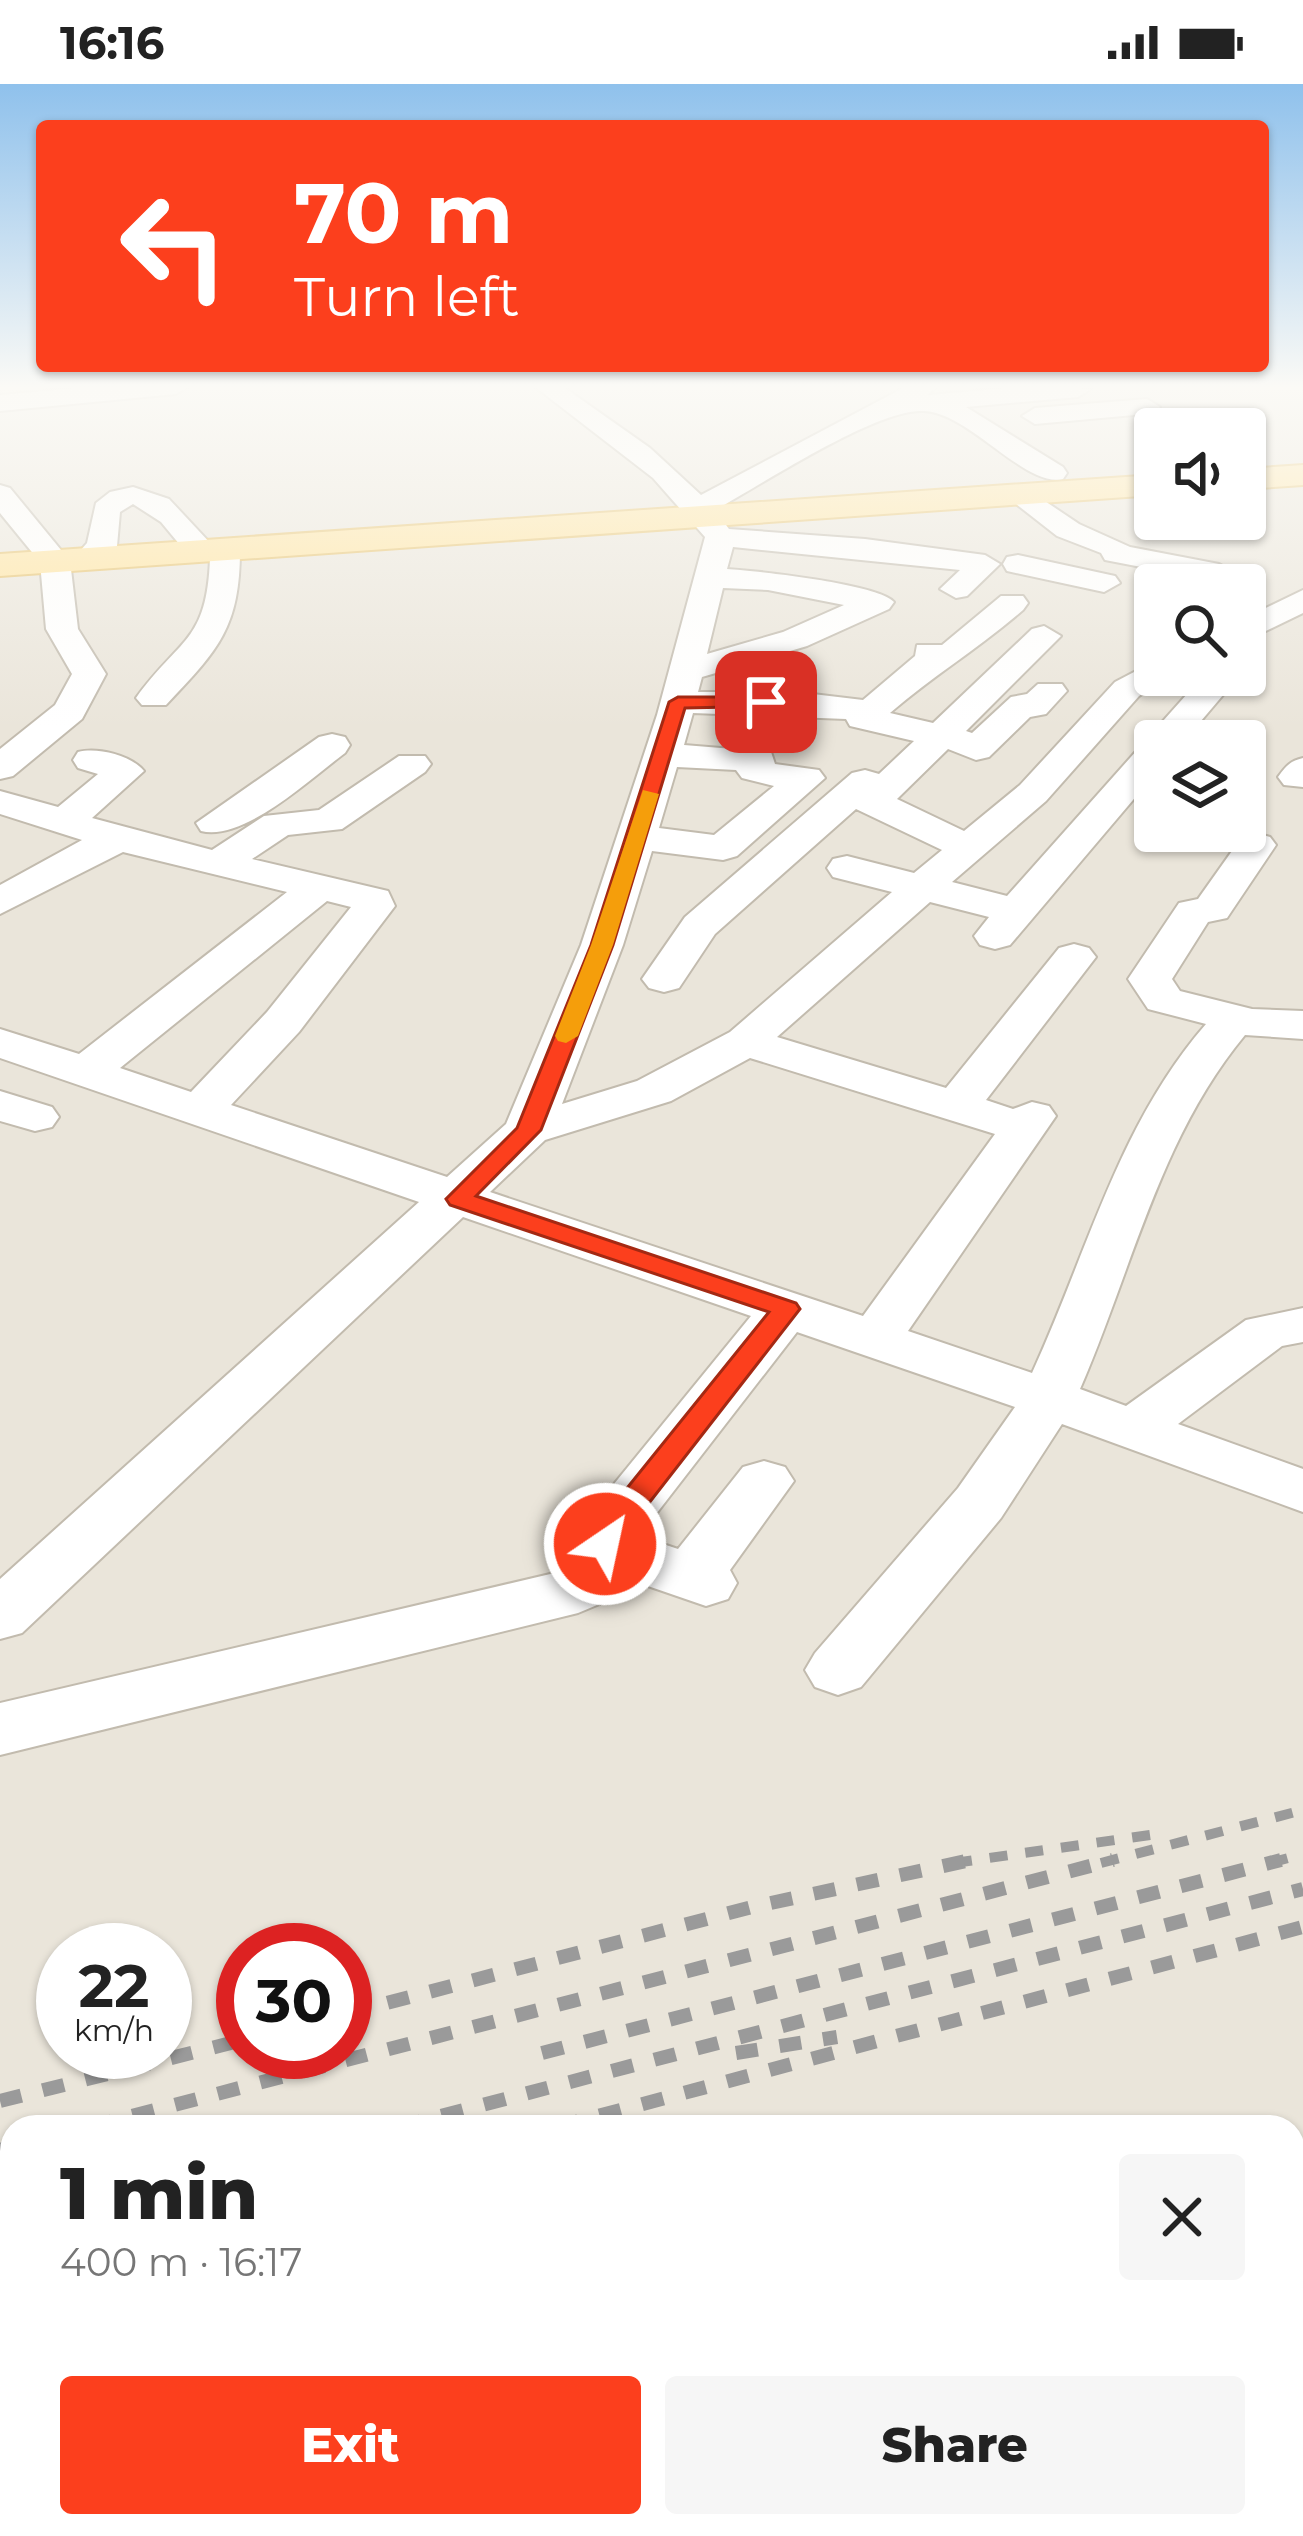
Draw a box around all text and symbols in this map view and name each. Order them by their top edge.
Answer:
text: 16:16 [60,15,164,70]
text: 70 m [294,162,513,264]
icon: left [96,168,252,324]
text: Turn left [294,264,520,330]
map controls [1134,408,1266,852]
button: sound [1134,408,1266,540]
button: search [1134,564,1266,696]
pin [715,651,817,753]
icon: arrive [733,669,799,735]
button: layers [1134,720,1266,852]
position arrow [542,1481,668,1607]
speed limit sign: 30 [216,1923,372,2079]
text: 22 [79,1949,149,2022]
text: km/h [74,2012,154,2049]
text: 1 min [60,2149,258,2237]
button: close [1119,2154,1245,2280]
text: 400 m · 16:17 [60,2238,302,2286]
button: Exit [60,2376,641,2514]
button: Share [665,2376,1245,2514]

